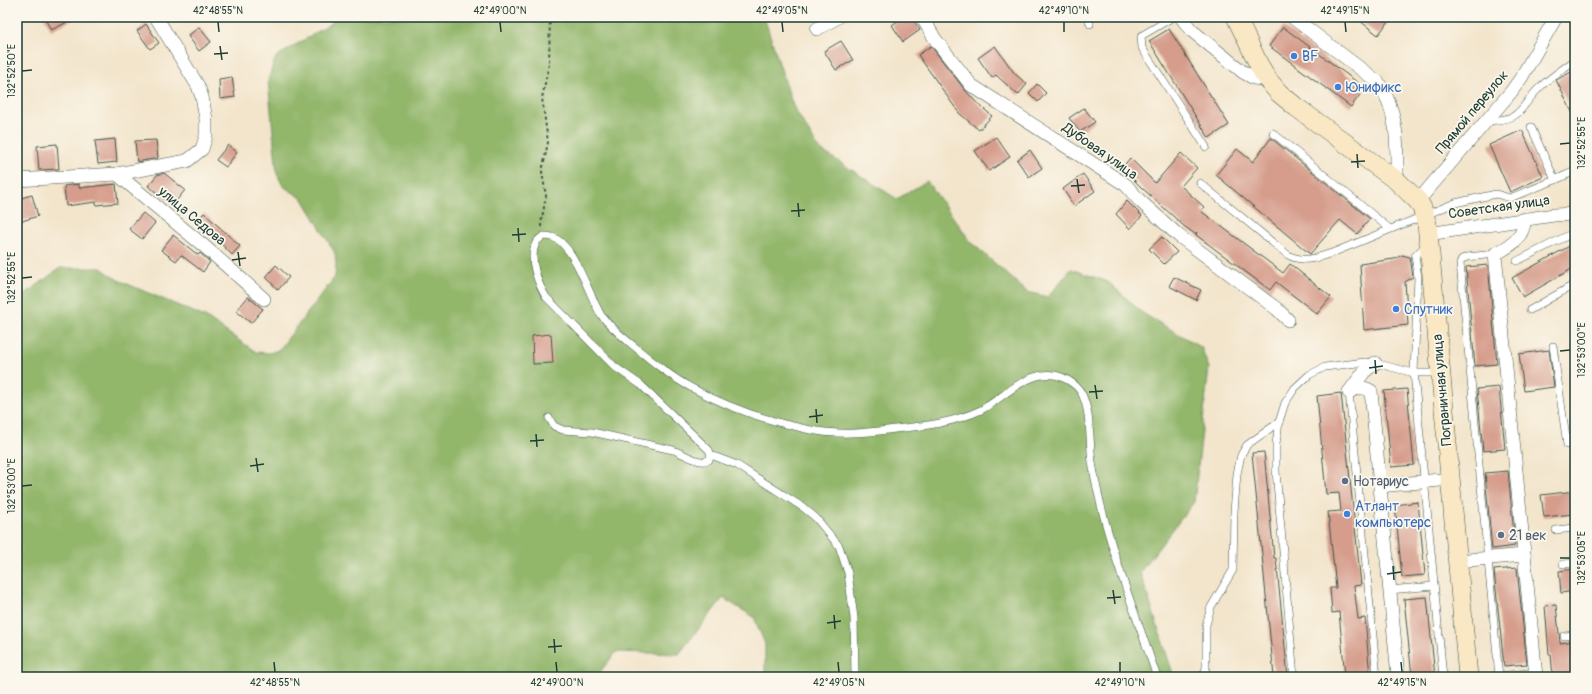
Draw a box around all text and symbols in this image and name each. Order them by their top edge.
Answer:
text: 42°48'55"N [193,5,243,17]
text: 42°49'00"N [473,5,527,17]
text: 42°49'05"N [756,5,808,17]
text: 42°49'10"N [1039,5,1089,17]
text: 42°49'15"N [1321,5,1370,17]
text: 132°52'50"E [6,44,18,98]
place label: BF [1302,48,1318,65]
marker: BF [1289,51,1299,61]
street label: Прямой переулок [1432,67,1512,157]
place label: Юнификс [1346,79,1402,96]
marker: Юнификс [1333,82,1343,92]
text: 132°52'55"E [1576,117,1588,169]
street label: Дубовая улица [1058,118,1141,183]
street label: улица Седова [154,182,229,249]
street label: Советская улица [1447,191,1551,223]
text: 132°52'55"E [6,252,18,304]
place label: Спутник [1404,301,1453,318]
marker: Спутник [1391,304,1401,314]
text: 132°53'00"E [1576,322,1588,378]
street label: Пограничная улица [1429,333,1455,447]
text: 132°53'00"E [6,458,18,514]
place label: Нотариус [1353,473,1409,490]
marker: Нотариус [1340,476,1350,486]
place label: Атлант компьютерс [1355,498,1431,531]
marker: Атлант компьютерс [1342,509,1352,519]
place label: 21 век [1509,527,1546,544]
marker: 21 век [1496,530,1506,540]
text: 132°53'05"E [1576,531,1588,585]
text: 42°48'55"N [250,677,300,689]
text: 42°49'00"N [530,677,584,689]
text: 42°49'05"N [813,677,865,689]
text: 42°49'10"N [1095,677,1145,689]
text: 42°49'15"N [1378,677,1427,689]

